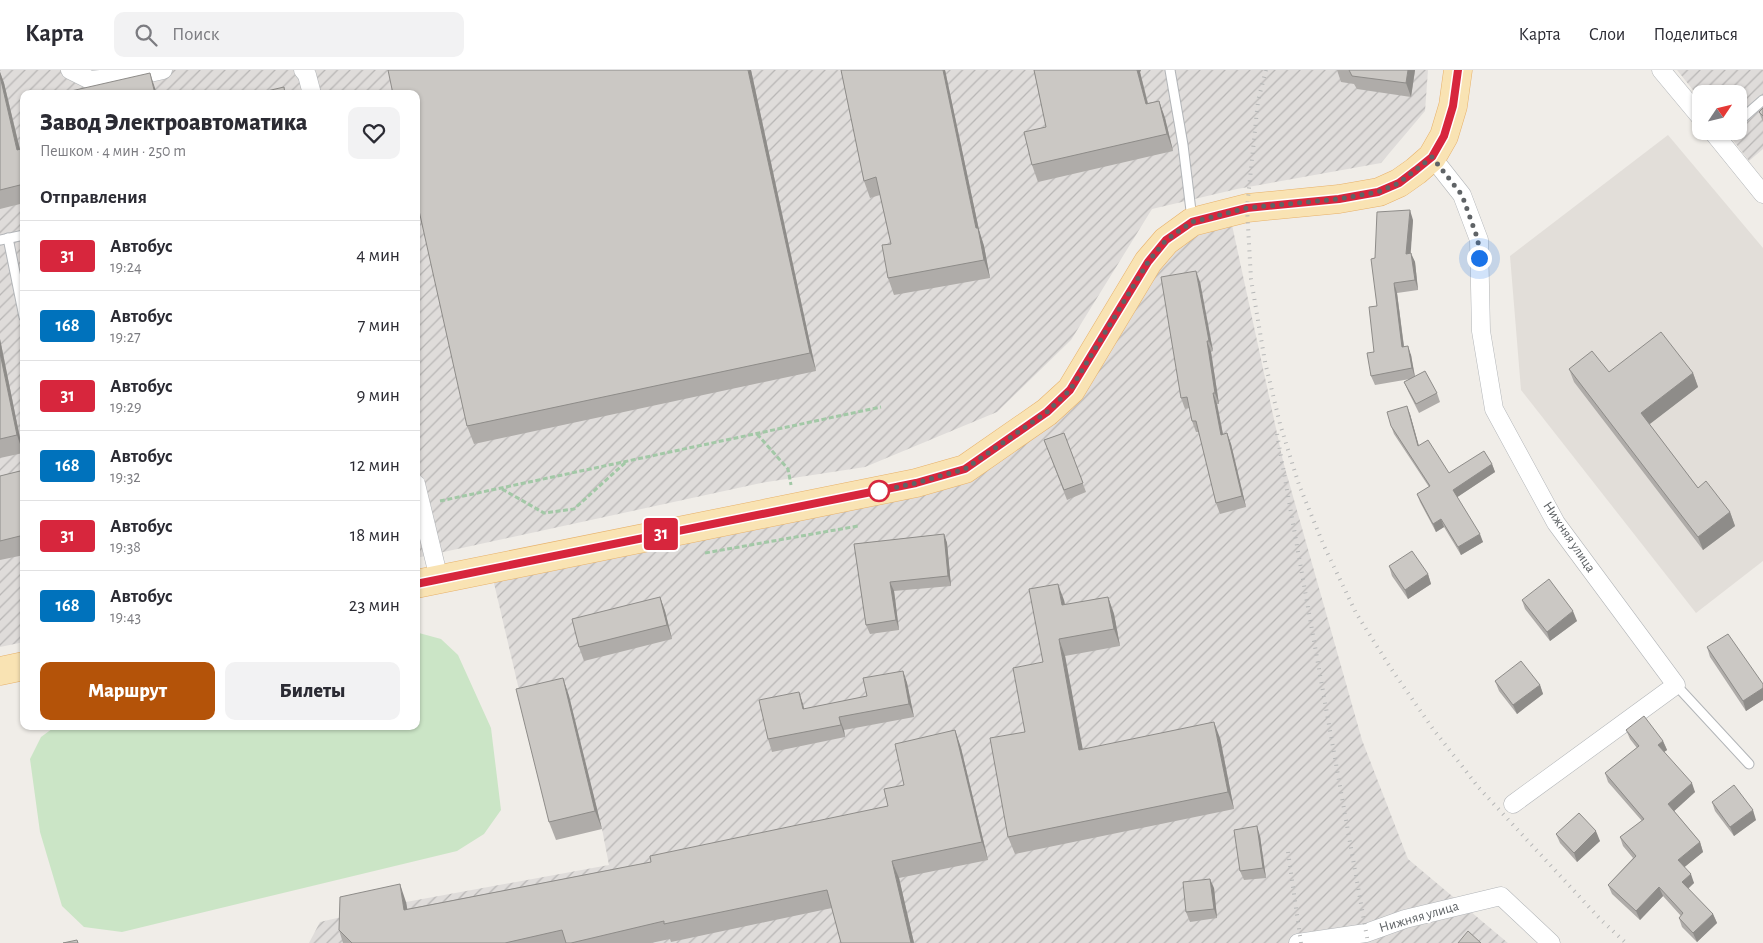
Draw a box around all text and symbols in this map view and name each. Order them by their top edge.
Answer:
search box [114,12,464,57]
icon: search [132,21,160,49]
text: Карта [25,22,84,46]
text: Поиск [172,25,219,44]
text: Карта [1519,26,1561,44]
text: Слои [1589,26,1625,44]
text: Поделиться [1653,26,1738,44]
north arrow [1692,85,1748,140]
map controls [1692,85,1747,140]
button: heart [348,107,400,159]
text: Завод Электроавтоматика [40,111,307,135]
text: Пешком · 4 мин · 250 m [40,143,186,159]
text: Отправления [40,188,147,207]
text: Автобус [110,237,173,256]
text: 4 мин [356,246,400,265]
your location [1467,246,1492,271]
text: 31 [60,247,75,265]
text: 19:24 [110,259,142,275]
text: Автобус [110,307,173,326]
text: 7 мин [357,316,400,335]
text: 168 [55,317,80,335]
text: 19:27 [110,329,141,345]
text: Автобус [110,377,173,396]
text: 9 мин [356,386,400,405]
text: 31 [60,387,75,405]
text: 19:29 [110,399,142,415]
text: Автобус [110,447,173,466]
text: 12 мин [350,456,400,475]
text: 168 [55,457,80,475]
text: 19:32 [110,469,141,485]
unlabelled marker [868,480,890,502]
street label: Нижняя улица [1540,499,1598,575]
text: Автобус [110,517,173,536]
line badge: 31 [638,518,684,550]
text: 31 [654,525,668,543]
text: 18 мин [350,526,400,545]
text: 31 [60,527,75,545]
text: 19:38 [110,539,141,555]
text: Автобус [110,587,173,606]
text: 23 мин [349,596,400,615]
text: 168 [55,597,80,615]
text: 19:43 [110,609,141,625]
button: Маршрут [40,662,215,720]
button: Билеты [225,662,400,720]
street label: Нижняя улица [1378,899,1461,935]

